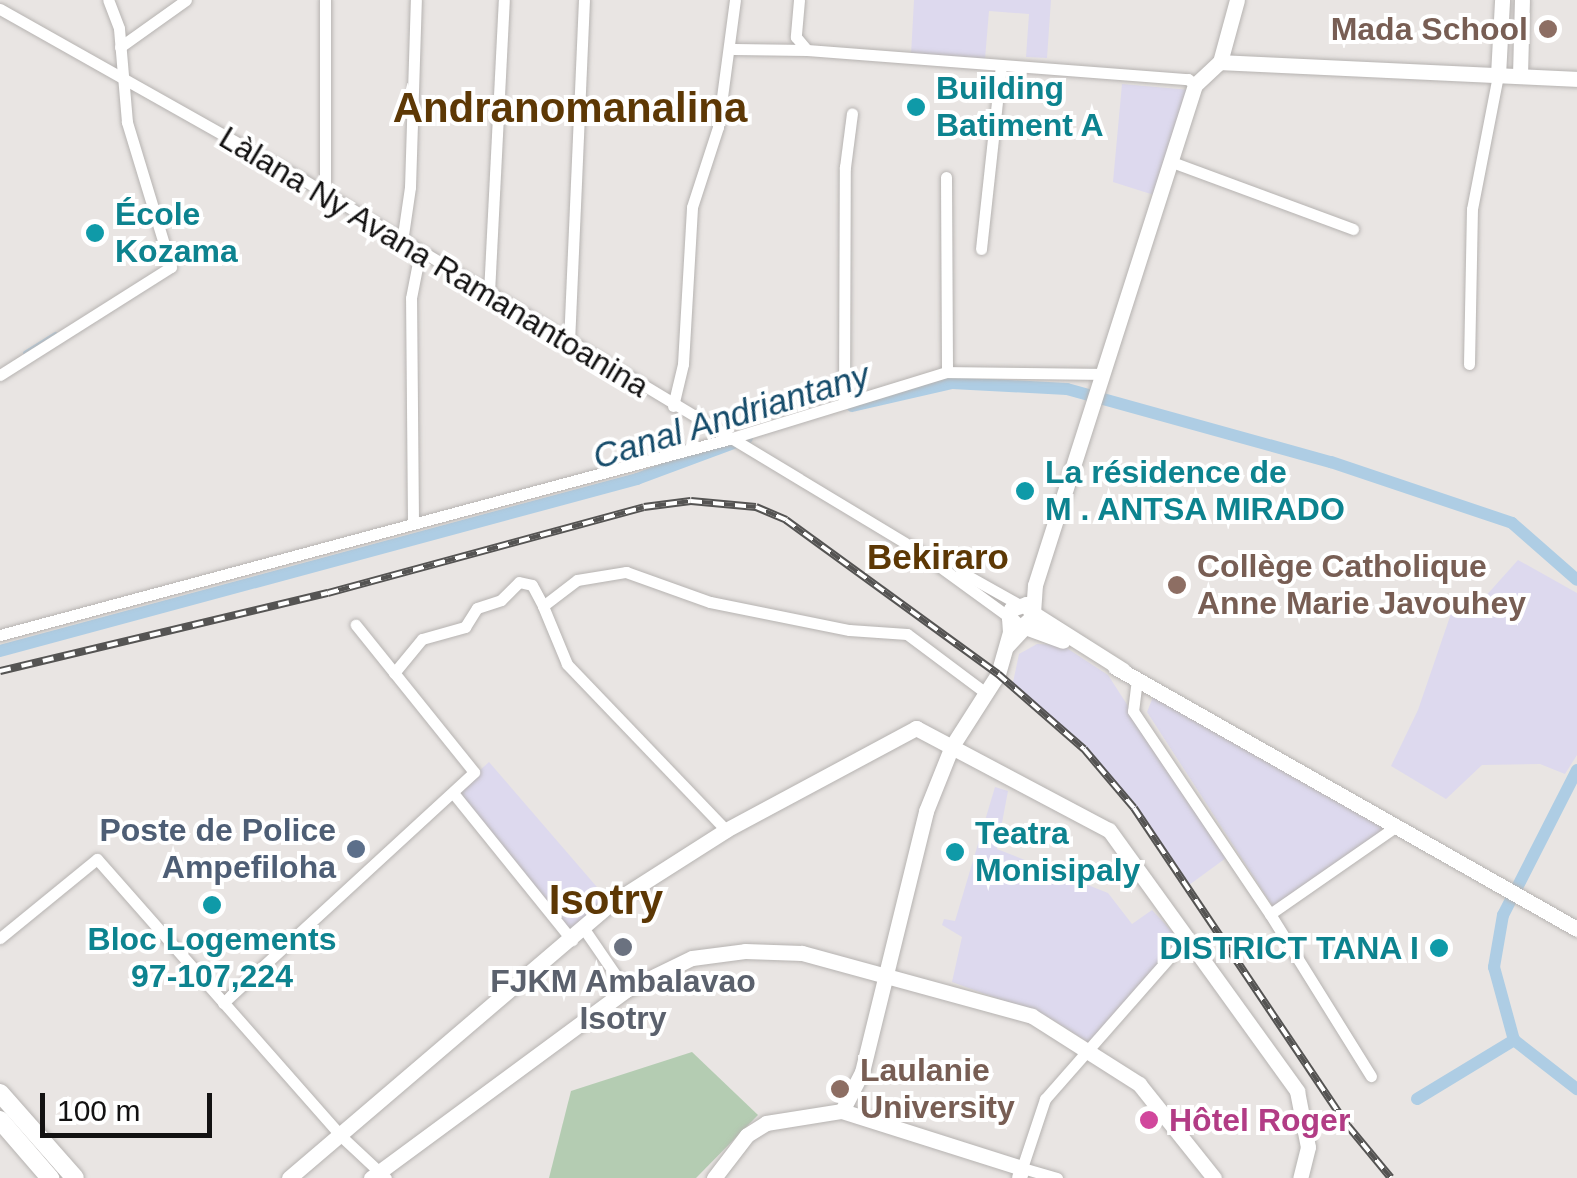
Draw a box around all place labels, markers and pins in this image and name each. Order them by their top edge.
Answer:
place label: Mada School [1331,10,1528,48]
marker: Mada School [1537,18,1559,40]
place label: Building Batiment A [936,70,1105,145]
marker: Building Batiment A [905,96,927,118]
place label: École Kozama [115,196,238,271]
marker: École Kozama [84,222,106,244]
place label: La résidence de M . ANTSA MIRADO [1045,454,1347,529]
marker: La résidence de M . ANTSA MIRADO [1014,480,1036,502]
place label: Collège Catholique Anne Marie Javouhey [1197,548,1526,623]
marker: Collège Catholique Anne Marie Javouhey [1166,574,1188,596]
place label: Poste de Police Ampefiloha [99,812,336,887]
place label: Teatra Monisipaly [975,815,1140,890]
marker: Poste de Police Ampefiloha [345,838,367,860]
marker: Teatra Monisipaly [944,841,966,863]
marker: Bloc Logements 97-107,224 [201,894,223,916]
place label: Bloc Logements 97-107,224 [88,921,336,996]
place label: DISTRICT TANA I [1158,929,1419,967]
marker: FJKM Ambalavao Isotry [612,936,634,958]
marker: DISTRICT TANA I [1428,937,1450,959]
place label: FJKM Ambalavao Isotry [490,963,756,1038]
place label: Laulanie University [860,1052,1015,1127]
marker: Laulanie University [829,1078,851,1100]
place label: Hôtel Roger [1169,1101,1350,1139]
marker: Hôtel Roger [1138,1109,1160,1131]

